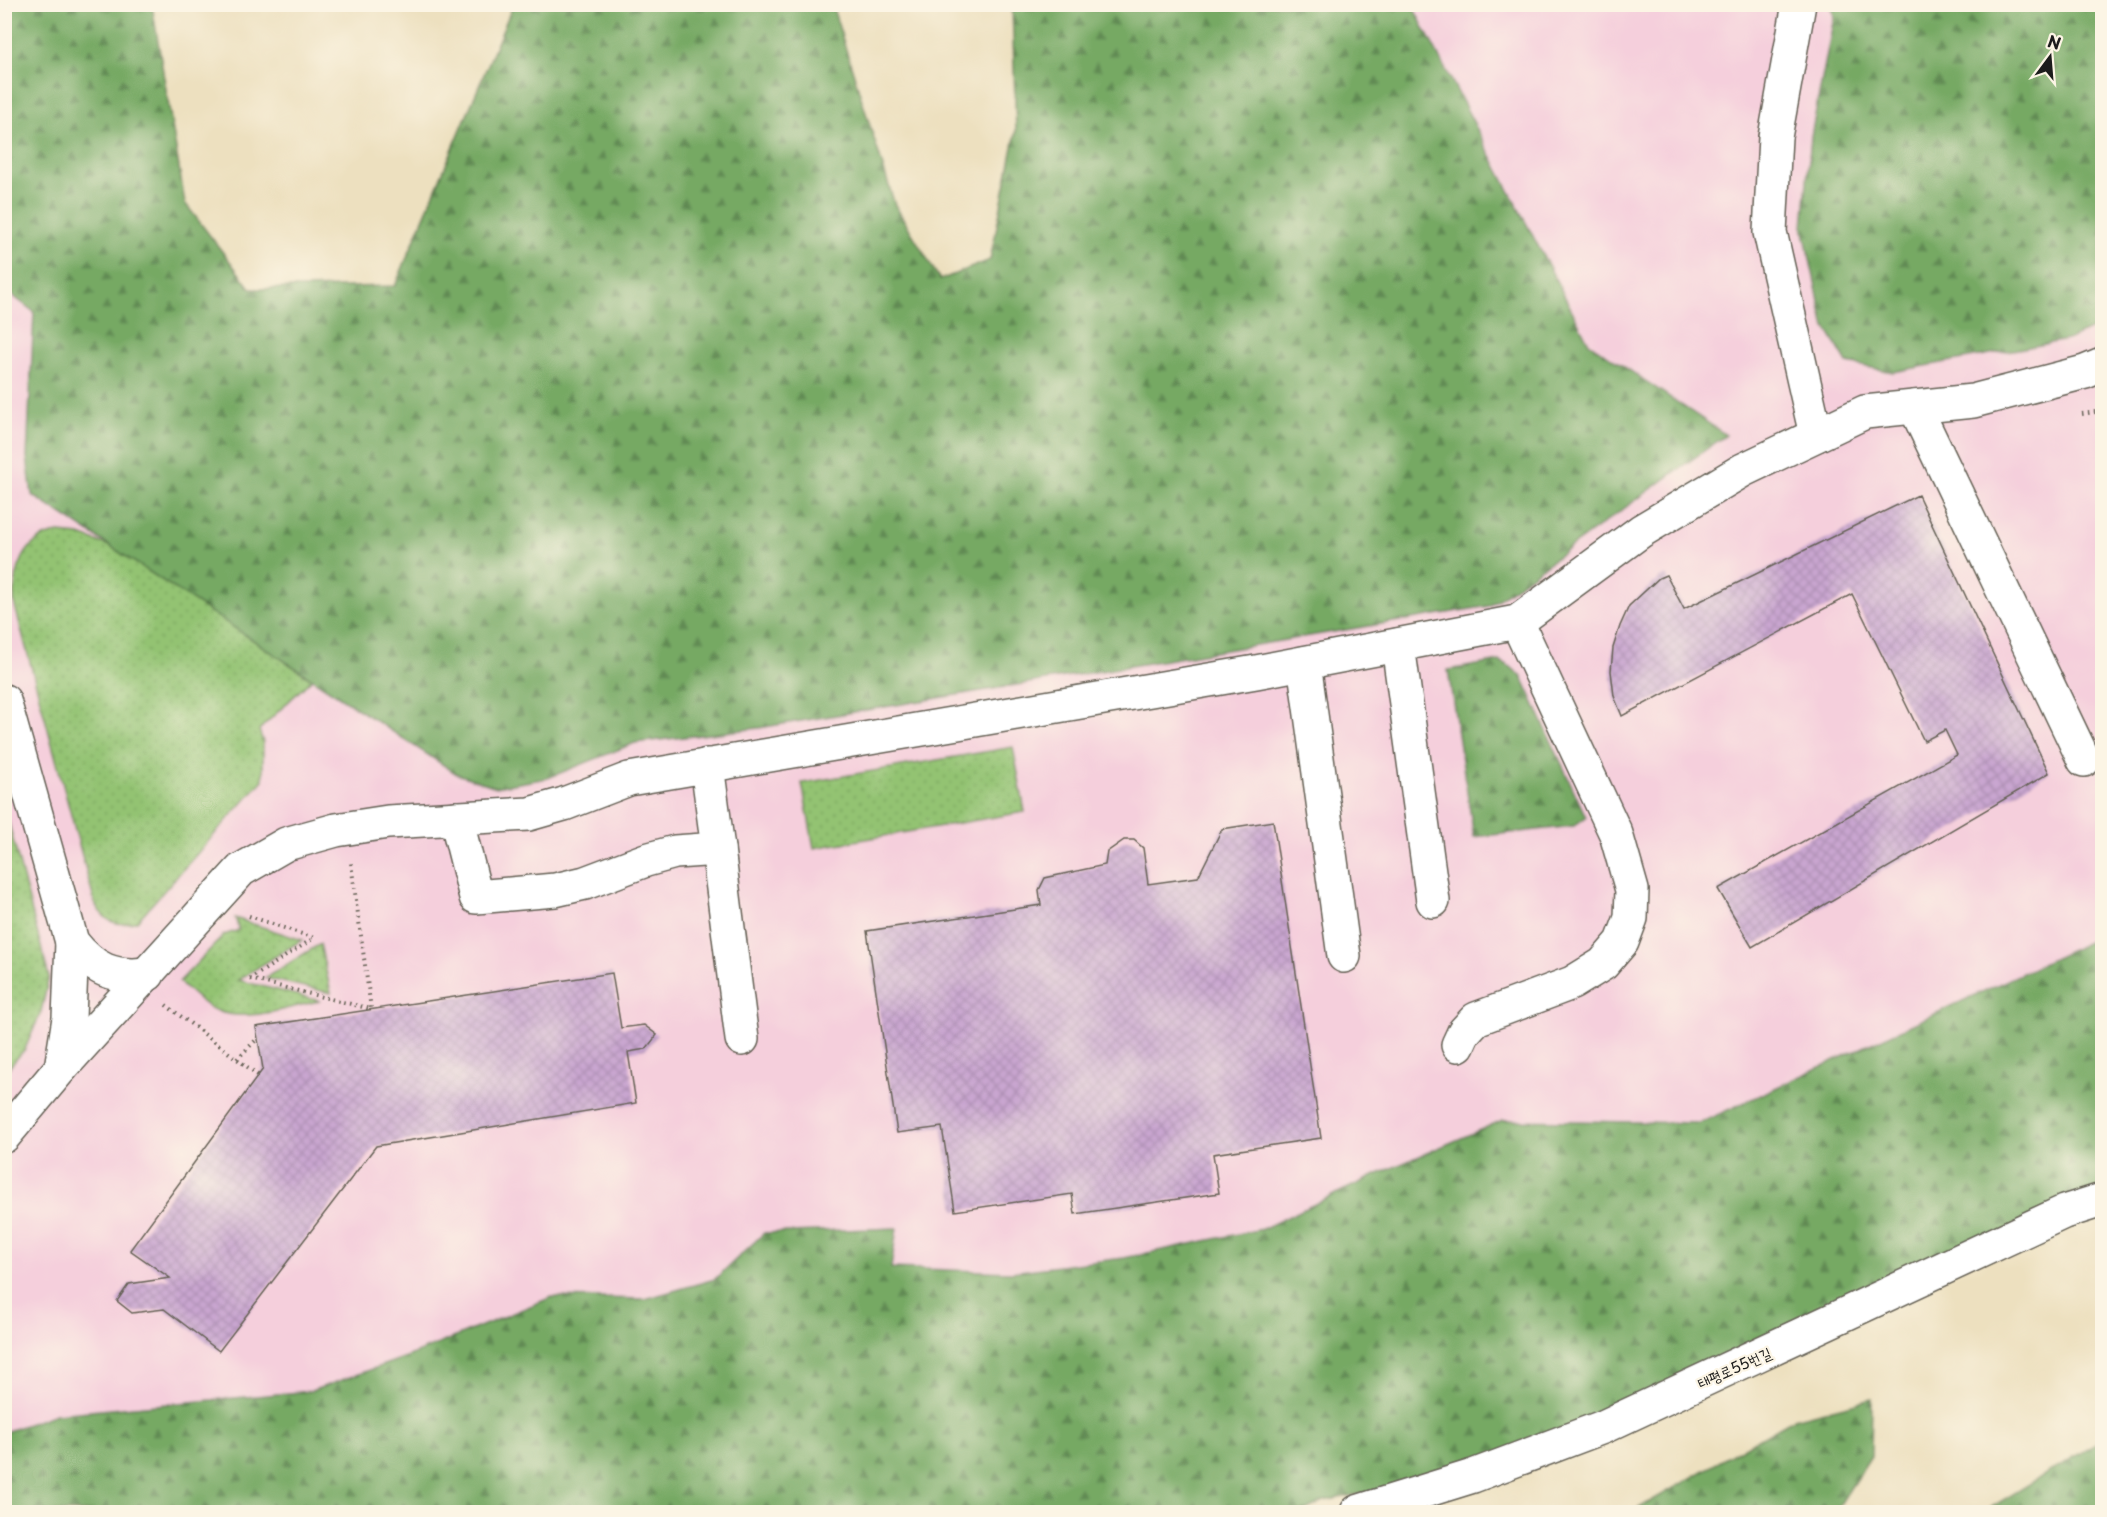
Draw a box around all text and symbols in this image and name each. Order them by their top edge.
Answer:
north arrow [2020,27,2080,87]
text: N [2045,28,2064,55]
street label: 태평로55번길 [1693,1340,1775,1394]

